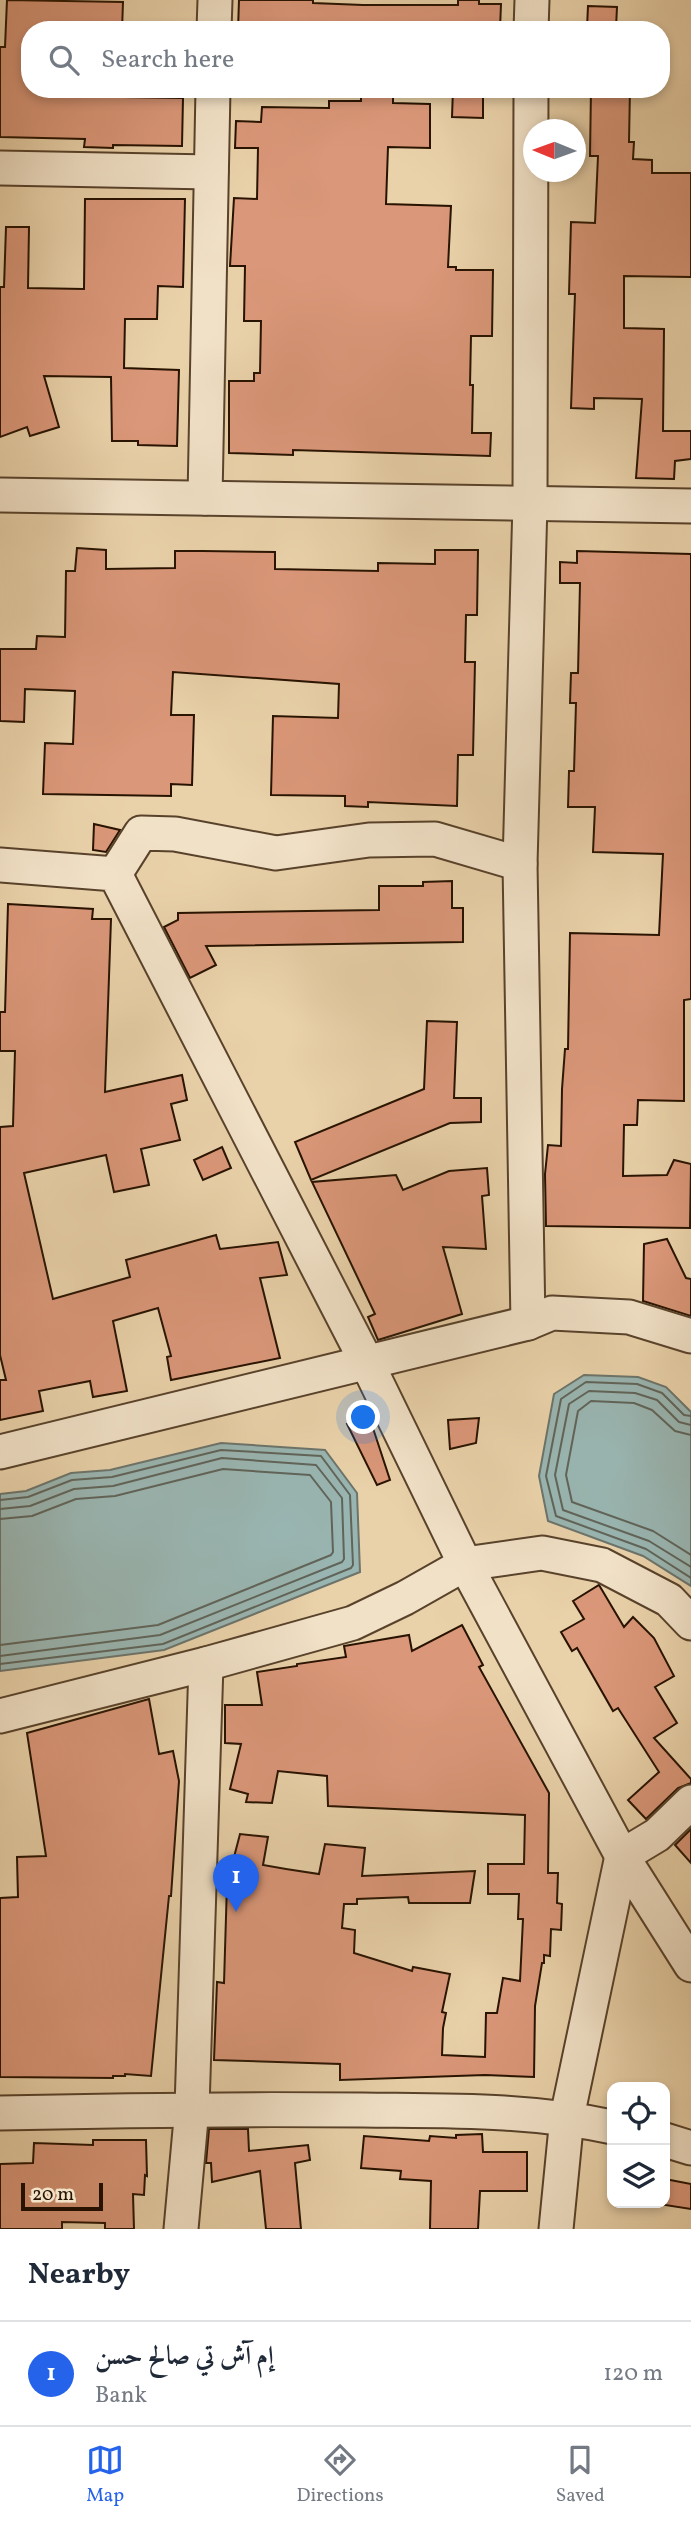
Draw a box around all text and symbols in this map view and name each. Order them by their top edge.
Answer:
search box [21,21,670,98]
icon: search [45,41,83,79]
text: Search here [101,42,234,78]
north arrow [523,119,586,182]
your location [346,1400,380,1434]
pin: 1 [213,1854,259,1912]
map controls [607,2082,670,2208]
button: locate [607,2082,670,2145]
button: layers [607,2145,670,2208]
scale bar [21,2180,103,2212]
text: 20 m [32,2182,74,2208]
text: Nearby [28,2254,130,2296]
text: إم آش تي صالح حسن [95,2339,274,2375]
text: 1 [46,2358,56,2390]
text: 120 m [603,2358,663,2390]
text: Bank [95,2380,147,2412]
tab: Map [86,2441,124,2509]
tab: Directions [297,2441,384,2509]
tab: Saved [556,2441,605,2509]

